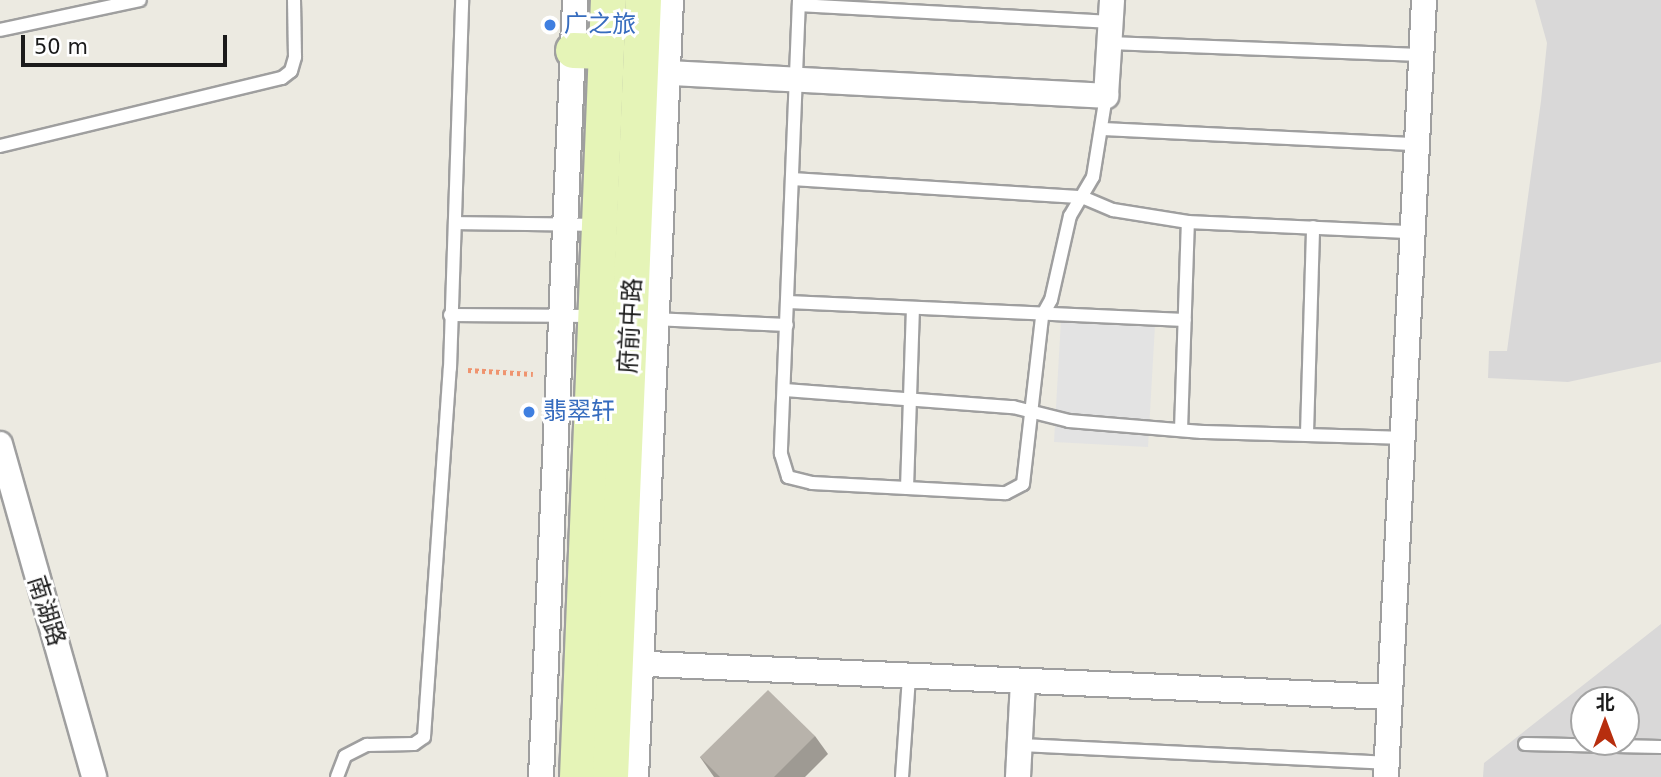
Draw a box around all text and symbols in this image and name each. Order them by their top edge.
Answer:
place label: 广之旅 [564,11,636,39]
marker: 广之旅 [542,17,558,33]
scale bar [24,21,231,65]
text: 50 m [34,35,88,59]
street label: 府前中路 [614,277,648,375]
place label: 翡翠轩 [543,398,615,426]
marker: 翡翠轩 [521,404,537,420]
street label: 南湖路 [21,572,71,650]
north arrow [1570,686,1640,756]
text: 北 [1595,691,1615,713]

